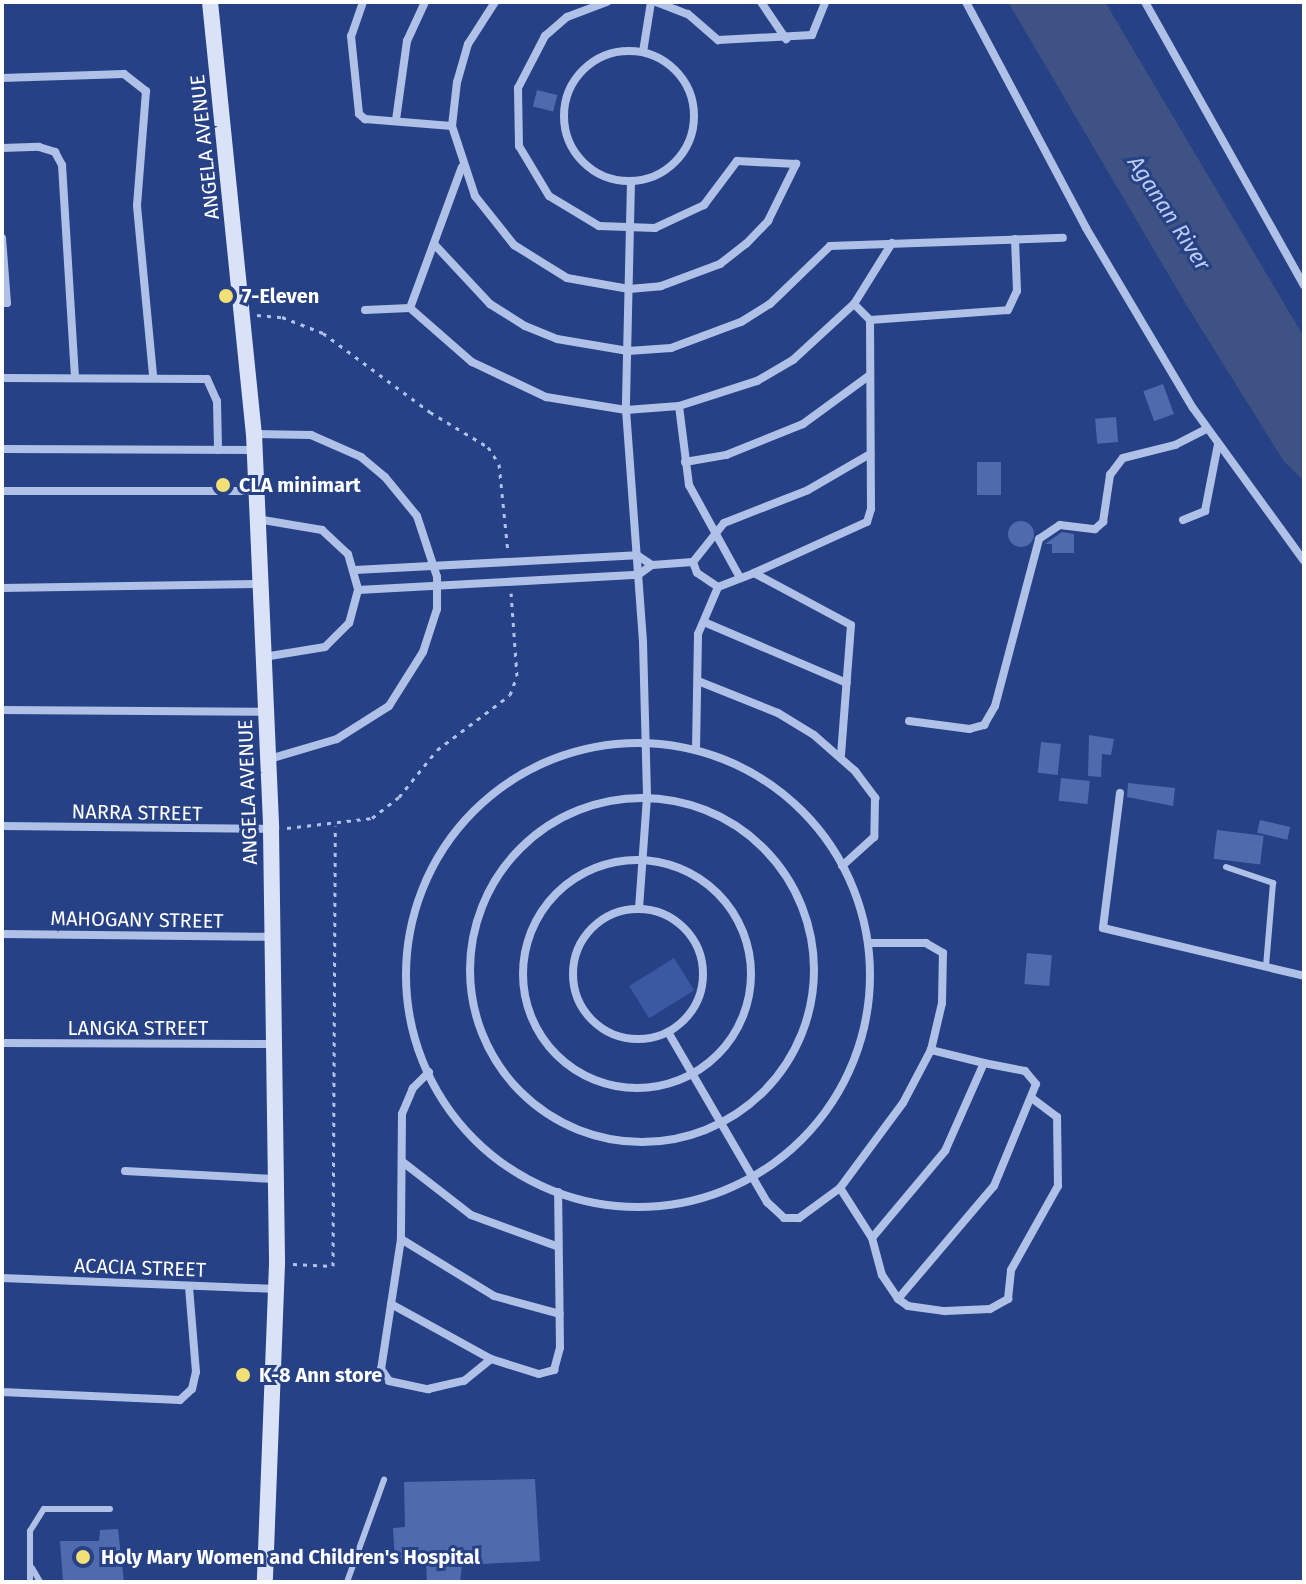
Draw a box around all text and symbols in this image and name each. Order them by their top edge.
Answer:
street label: ANGELA AVENUE [185,73,225,221]
water label: Aganan River [1122,151,1216,275]
place label: 7-Eleven [242,284,319,308]
marker: 7-Eleven [217,287,235,305]
place label: CLA minimart [239,473,361,497]
marker: CLA minimart [214,476,232,494]
street label: ANGELA AVENUE [233,719,263,865]
street label: NARRA STREET [71,800,203,826]
street label: MAHOGANY STREET [50,906,224,934]
street label: LANGKA STREET [68,1016,208,1040]
street label: ACACIA STREET [74,1254,206,1282]
place label: K-8 Ann store [259,1363,382,1387]
marker: K-8 Ann store [234,1366,252,1384]
place label: Holy Mary Women and Children's Hospital [101,1545,480,1569]
marker: Holy Mary Women and Children's Hospital [72,1546,94,1568]

